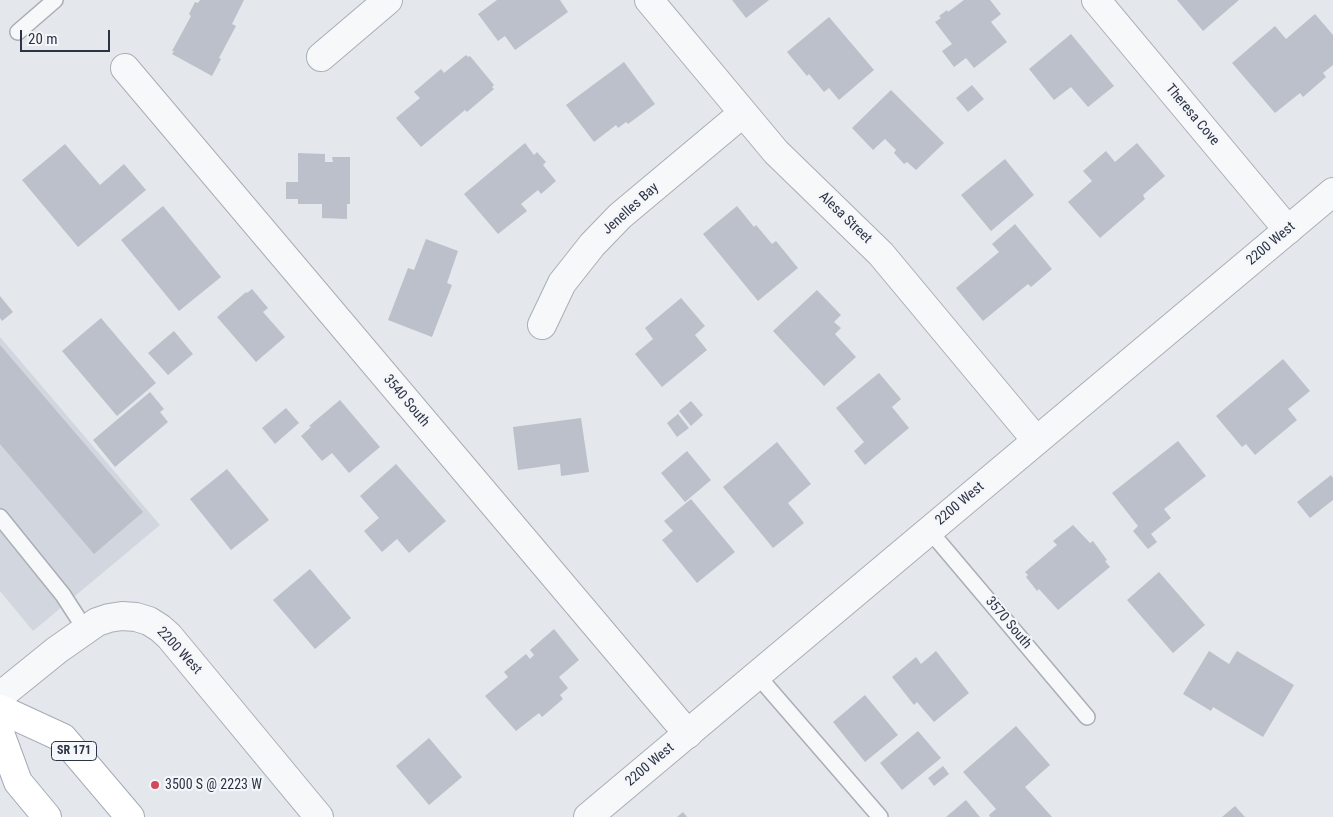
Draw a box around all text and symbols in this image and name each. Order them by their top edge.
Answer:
scale bar [22,20,112,52]
text: 20 m [28,30,58,48]
street label: Theresa Cove [1161,81,1223,149]
street label: Jenelles Bay [600,180,662,238]
street label: Alesa Street [815,189,875,247]
street label: 2200 West [1243,219,1299,269]
street label: 3540 South [379,372,433,430]
street label: 2200 West [932,479,988,529]
street label: 3570 South [981,594,1035,652]
street label: 2200 West [153,624,205,678]
street label: 2200 West [622,740,678,790]
road number: SR 171 [52,741,96,760]
place label: 3500 S @ 2223 W [165,777,262,793]
marker: 3500 S @ 2223 W [149,779,161,791]

